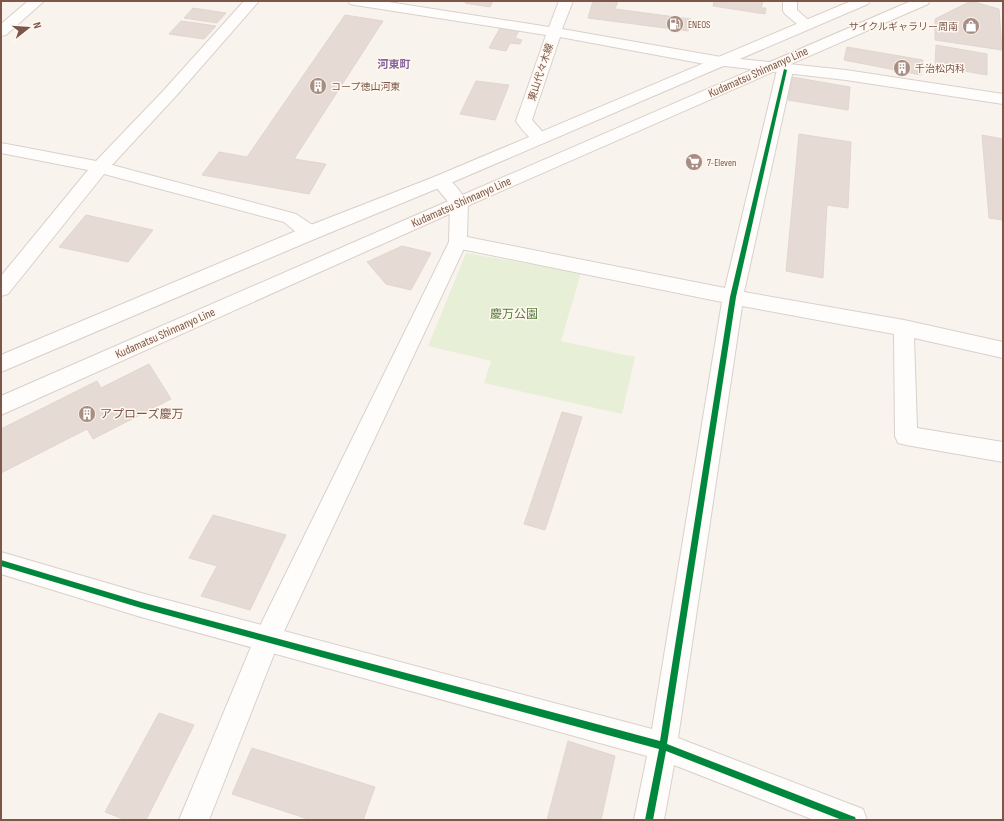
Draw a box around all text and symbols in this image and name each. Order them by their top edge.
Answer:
north arrow [8,8,48,48]
fuel station icon: ENEOS [665,14,685,34]
shop icon: サイクルギャラリー周南 [961,16,981,36]
place label: ENEOS [688,19,710,31]
text: N [30,21,44,30]
place label: サイクルギャラリー周南 [849,21,958,33]
street label: 東山代々木線 [526,42,556,103]
street label: Kudamatsu Shinnanyo Line [706,44,811,101]
district label: 河東町 [378,58,411,71]
building icon: 千治松内科 [892,58,912,78]
place label: 千治松内科 [915,63,965,75]
building icon: コープ徳山河東 [308,76,328,96]
place label: コープ徳山河東 [331,81,400,93]
supermarket icon: 7-Eleven [684,152,704,172]
place label: 7-Eleven [707,157,736,169]
street label: Kudamatsu Shinnanyo Line [409,174,514,231]
street label: Kudamatsu Shinnanyo Line [113,305,218,362]
park label: 慶万公園 [490,307,538,322]
building icon: アプローズ慶万 [77,404,97,424]
place label: アプローズ慶万 [100,407,183,422]

